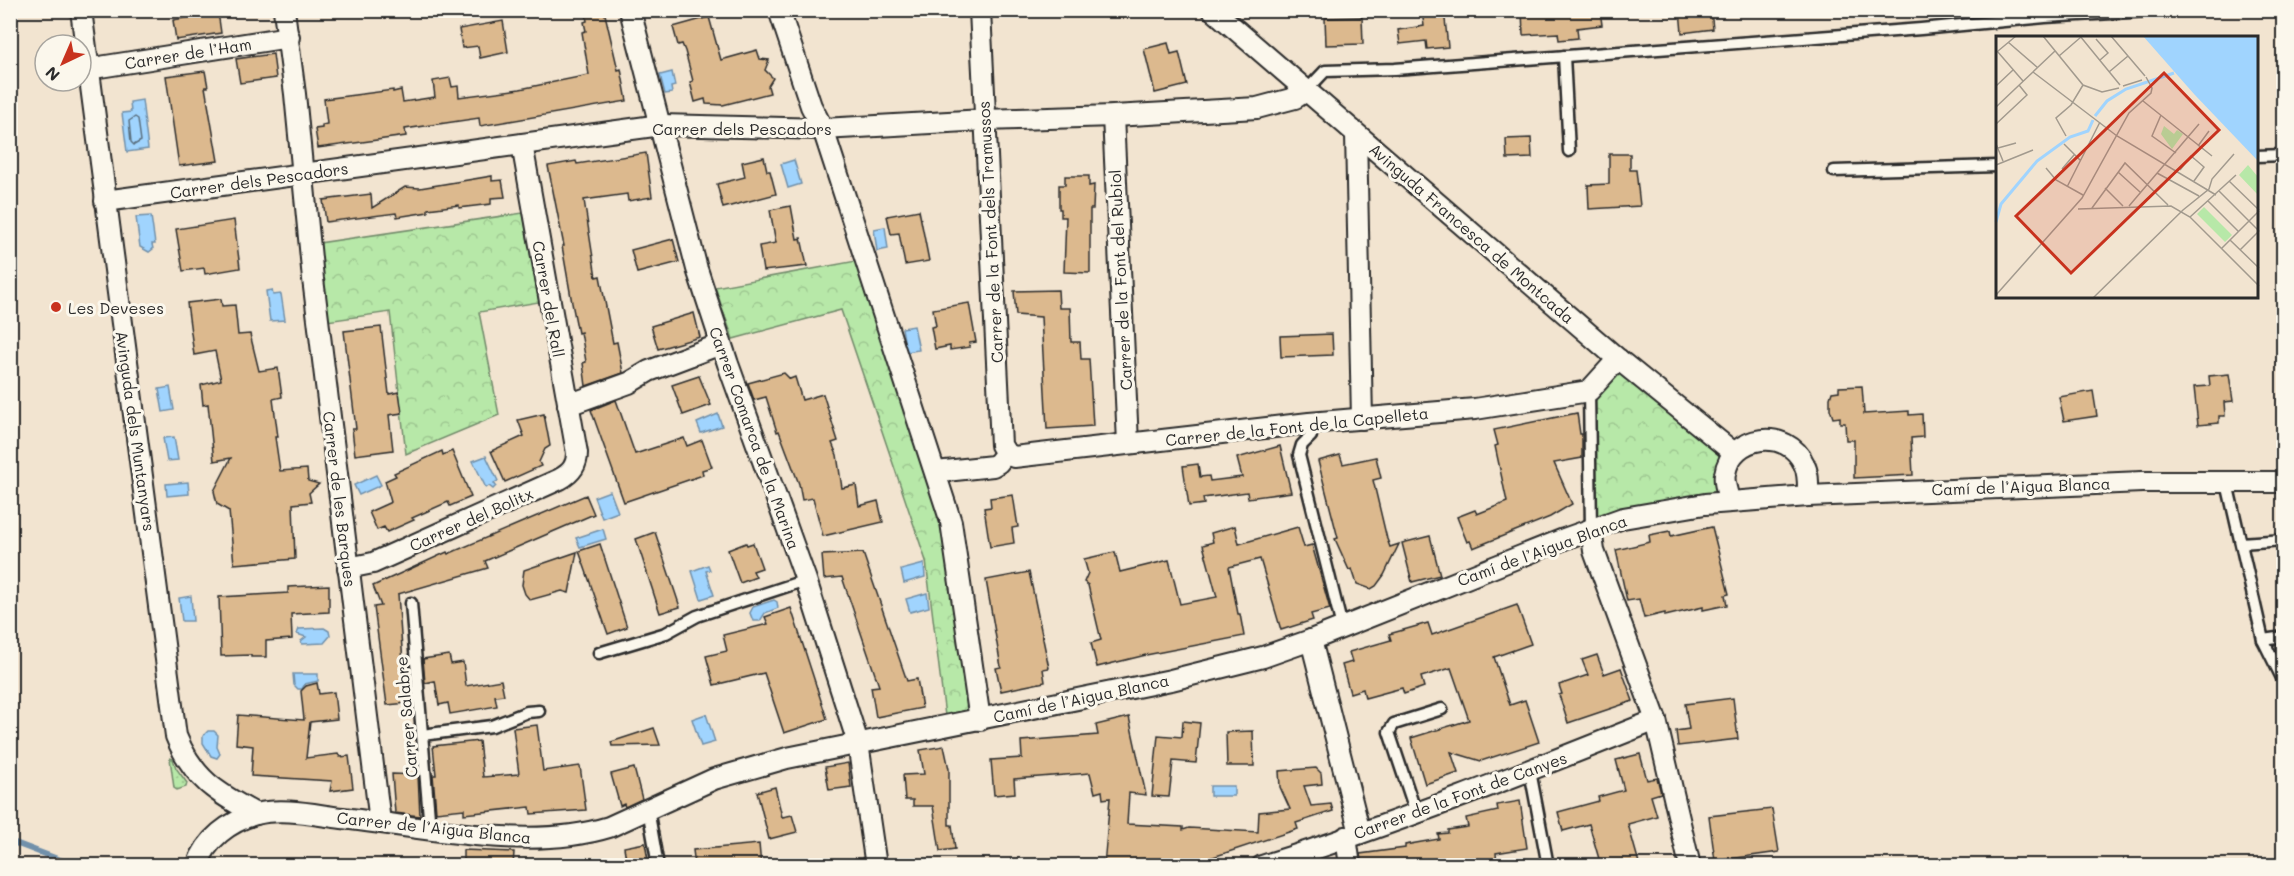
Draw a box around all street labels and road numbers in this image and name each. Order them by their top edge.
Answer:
street label: Carrer de l’Ham [123,33,253,73]
street label: Carrer de la Font dels Tramussos [973,100,1007,364]
street label: Carrer dels Pescadors [652,118,832,139]
street label: Avinguda Francesca de Montcada [1365,138,1579,328]
street label: Carrer dels Pescadors [169,157,349,203]
street label: Carrer de la Font del Rubiol [1104,169,1136,391]
street label: Carrer del Rall [528,239,570,359]
street label: Carrer Comarca de la Marina [705,324,805,552]
street label: Avinguda dels Muntanyars [112,329,160,533]
street label: Carrer de la Font de la Capelleta [1164,402,1430,450]
street label: Carrer de les Barques [319,410,361,588]
street label: Camí de l’Aigua Blanca [1931,472,2111,500]
street label: Carrer del Bolitx [406,482,536,556]
street label: Camí de l’Aigua Blanca [1454,509,1630,590]
street label: Carrer Salabre [390,656,422,778]
street label: Camí de l’Aigua Blanca [991,669,1171,727]
street label: Carrer de la Font de Canyes [1350,747,1570,843]
street label: Carrer de l’Aigua Blanca [336,806,532,848]

